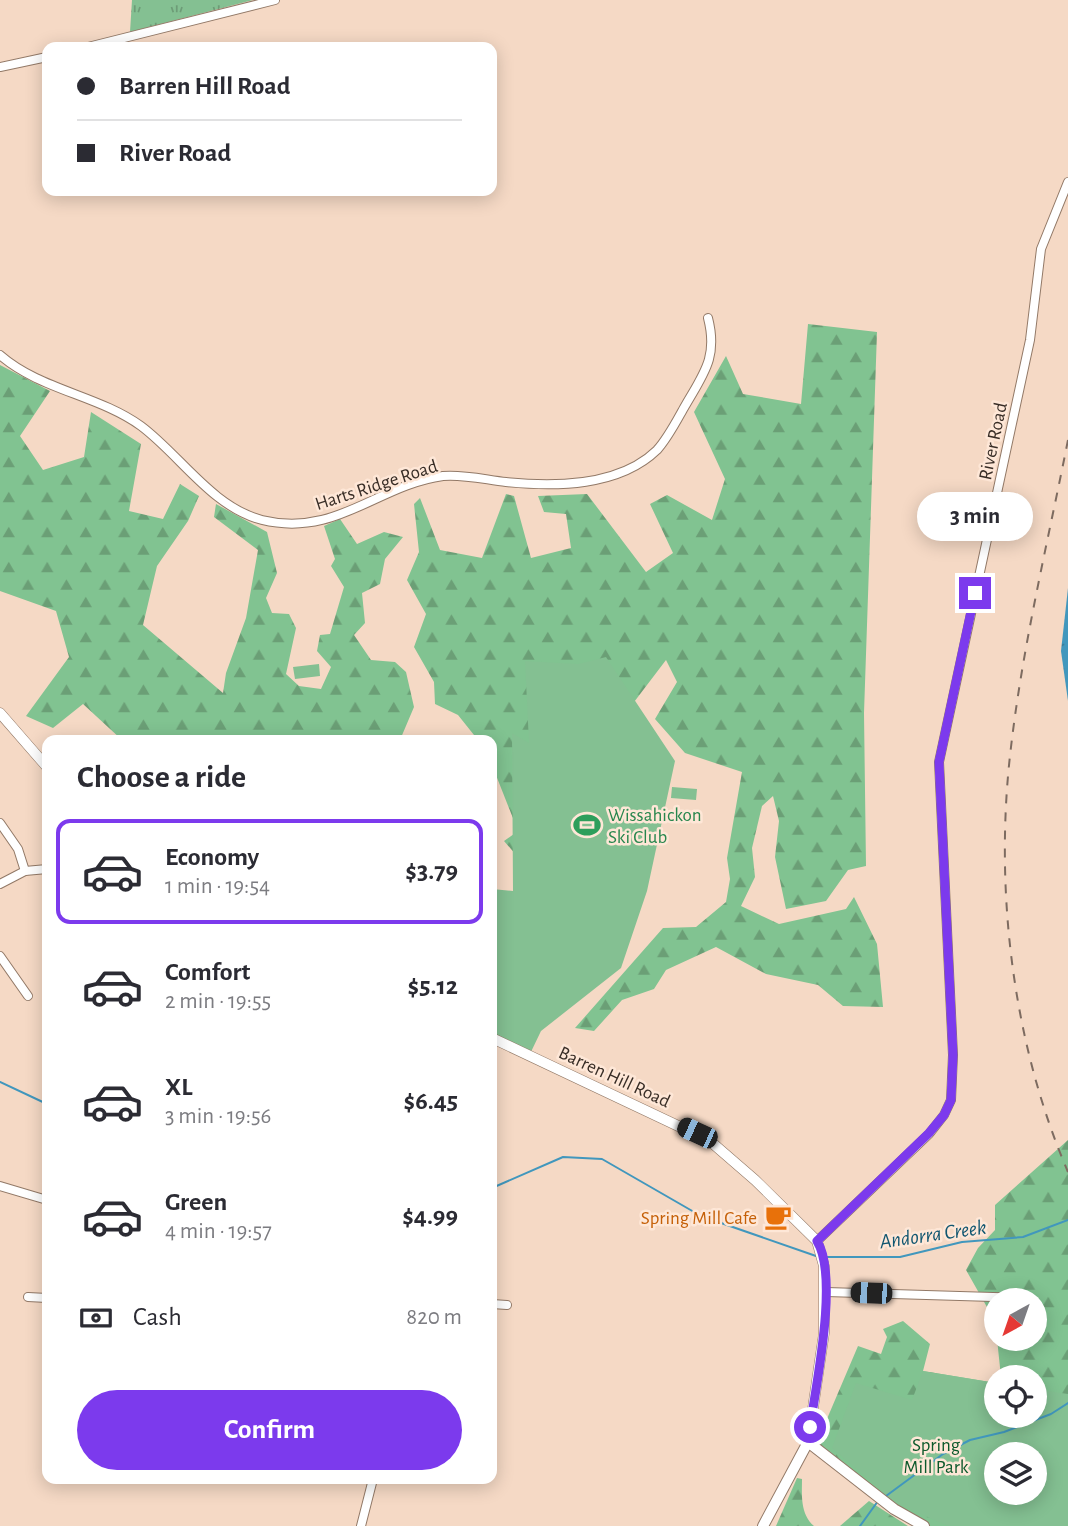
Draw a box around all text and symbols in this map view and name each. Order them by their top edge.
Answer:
text: Barren Hill Road [119,73,290,99]
text: River Road [119,140,231,166]
street label: River Road [976,401,1011,482]
street label: Harts Ridge Road [313,457,440,514]
callout: 3 min [917,491,1033,540]
text: 3 min [950,505,1000,528]
route end [959,577,991,609]
text: Choose a ride [77,761,246,793]
place label: Wissahickon Ski Club [608,806,702,847]
sports icon: Wissahickon Ski Club [572,810,602,840]
icon: car [81,840,144,903]
text: Economy [165,844,259,870]
text: $3.79 [405,858,458,884]
text: 1 min · 19:54 [165,875,270,898]
icon: car [81,955,144,1018]
text: Comfort [165,959,250,985]
text: $5.12 [408,973,458,999]
text: 2 min · 19:55 [165,990,271,1013]
street label: Barren Hill Road [556,1043,673,1112]
icon: car [81,1070,144,1133]
text: XL [165,1074,192,1100]
text: $6.45 [403,1088,458,1114]
text: 3 min · 19:56 [165,1105,271,1128]
car [674,1115,721,1151]
icon: car [81,1185,144,1248]
text: Green [165,1189,227,1215]
cafe icon: Spring Mill Cafe [763,1202,793,1232]
text: $4.99 [402,1203,458,1229]
place label: Spring Mill Cafe [641,1209,757,1228]
water label: Andorra Creek [877,1217,988,1253]
text: 4 min · 19:57 [165,1220,272,1243]
car [850,1282,893,1304]
north arrow [984,1288,1046,1351]
map controls [984,1288,1047,1505]
icon: cash [77,1299,115,1337]
text: Cash [133,1304,182,1330]
text: 820 m [406,1306,462,1329]
button: locate [984,1365,1047,1428]
button: Confirm [77,1390,462,1470]
route start [794,1411,826,1443]
park label: Spring Mill Park [904,1436,969,1477]
button: layers [984,1442,1047,1505]

